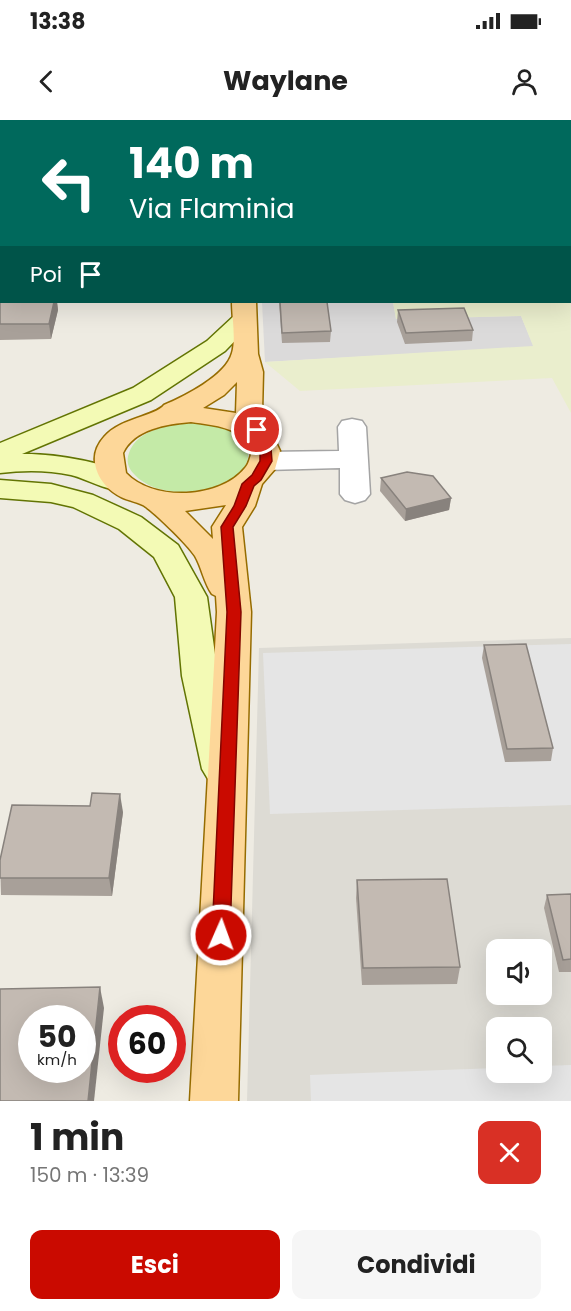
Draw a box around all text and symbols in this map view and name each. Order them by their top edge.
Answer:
text: 13:38 [30,6,85,37]
text: Waylane [223,62,348,99]
icon: back [30,65,63,98]
icon: person [508,65,541,98]
text: 140 m [129,134,254,193]
icon: left [30,144,108,222]
text: Via Flaminia [129,190,294,227]
icon: arrive [74,258,107,291]
text: Poi [30,259,62,290]
pin [231,404,282,455]
icon: arrive [240,413,273,446]
position arrow [189,903,253,967]
map controls [486,939,552,1083]
button: sound [486,939,552,1005]
speed limit sign: 60 [108,1005,186,1083]
text: 50 [37,1015,77,1058]
button: search [486,1017,552,1083]
text: km/h [37,1049,77,1070]
text: 1 min [30,1112,124,1163]
button: close [478,1121,541,1184]
text: 150 m · 13:39 [30,1161,149,1189]
button: Esci [30,1230,280,1299]
button: Condividi [292,1230,541,1299]

